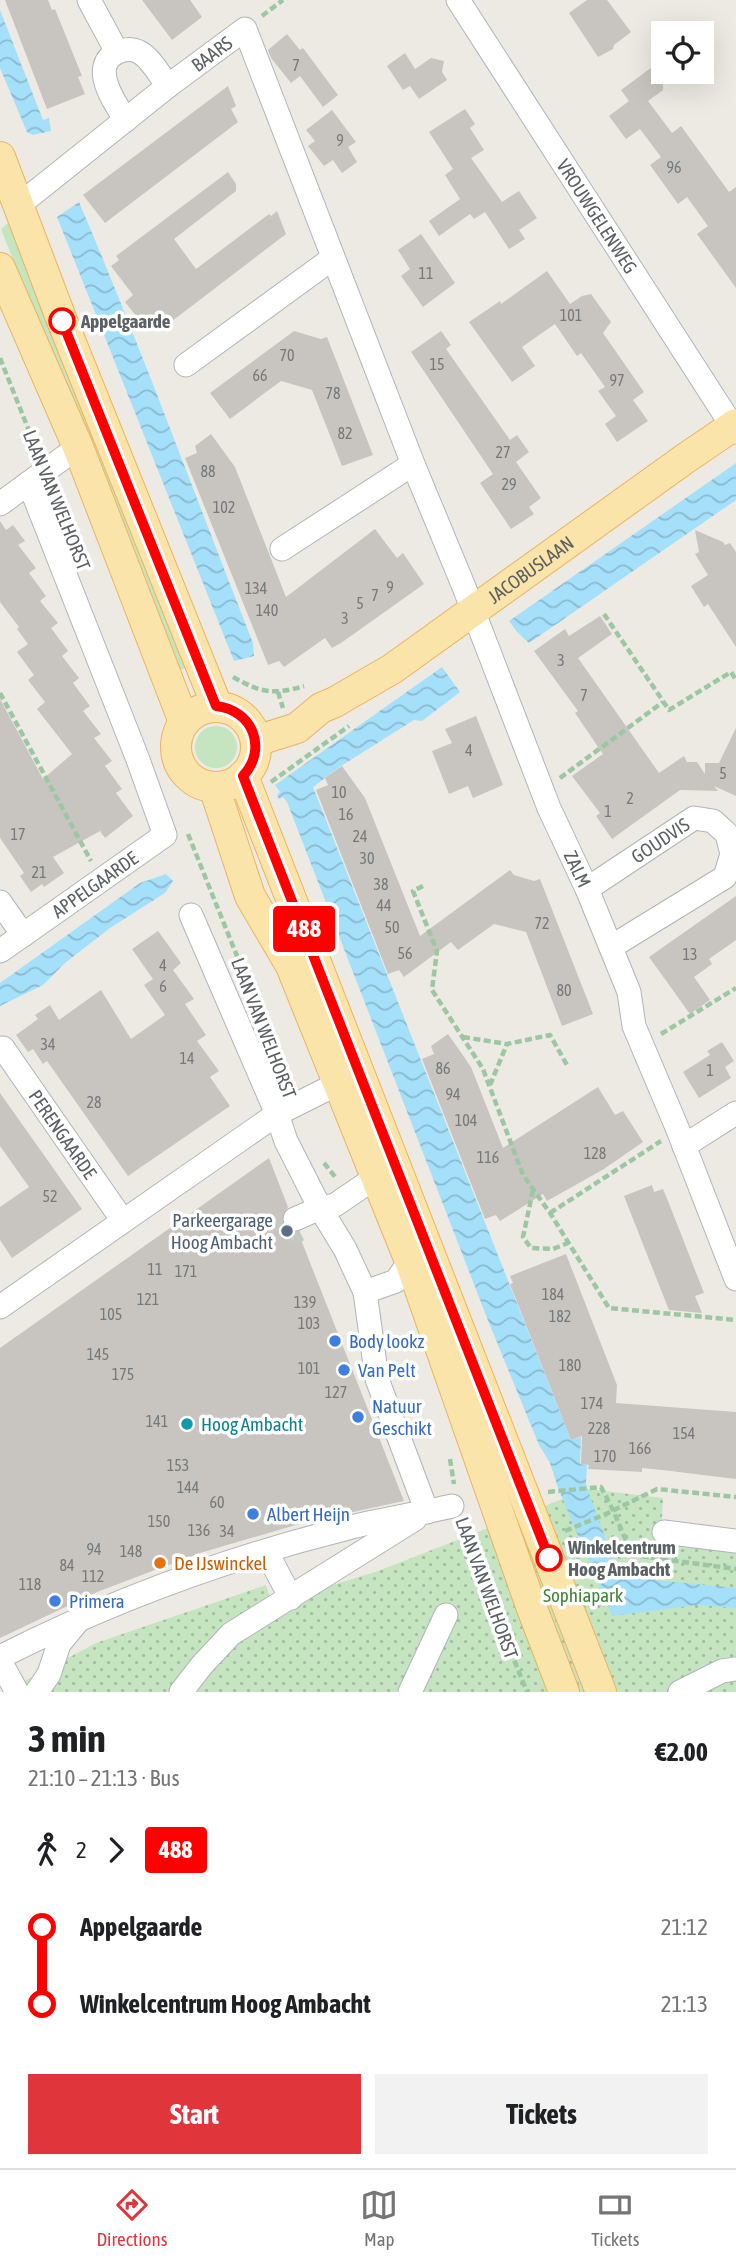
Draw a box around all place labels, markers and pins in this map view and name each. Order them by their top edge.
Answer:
marker: Appelgaarde [49,308,75,334]
place label: Appelgaarde [80,310,171,332]
place label: Parkeergarage Hoog Ambacht [171,1209,273,1253]
marker: Parkeergarage Hoog Ambacht [279,1223,295,1239]
place label: Body lookz [349,1330,424,1352]
marker: Body lookz [327,1333,343,1349]
place label: Van Pelt [358,1359,416,1381]
marker: Van Pelt [336,1362,352,1378]
place label: Natuur Geschikt [372,1395,432,1439]
marker: Natuur Geschikt [350,1409,366,1425]
place label: Hoog Ambacht [201,1413,303,1435]
marker: Hoog Ambacht [179,1416,195,1432]
place label: Albert Heijn [267,1503,350,1525]
marker: Albert Heijn [245,1506,261,1522]
place label: Winkelcentrum Hoog Ambacht [567,1536,676,1580]
marker: Winkelcentrum Hoog Ambacht [536,1545,562,1571]
place label: De IJswinckel [174,1552,267,1574]
marker: De IJswinckel [152,1555,168,1571]
place label: Primera [69,1590,125,1612]
marker: Primera [47,1593,63,1609]

